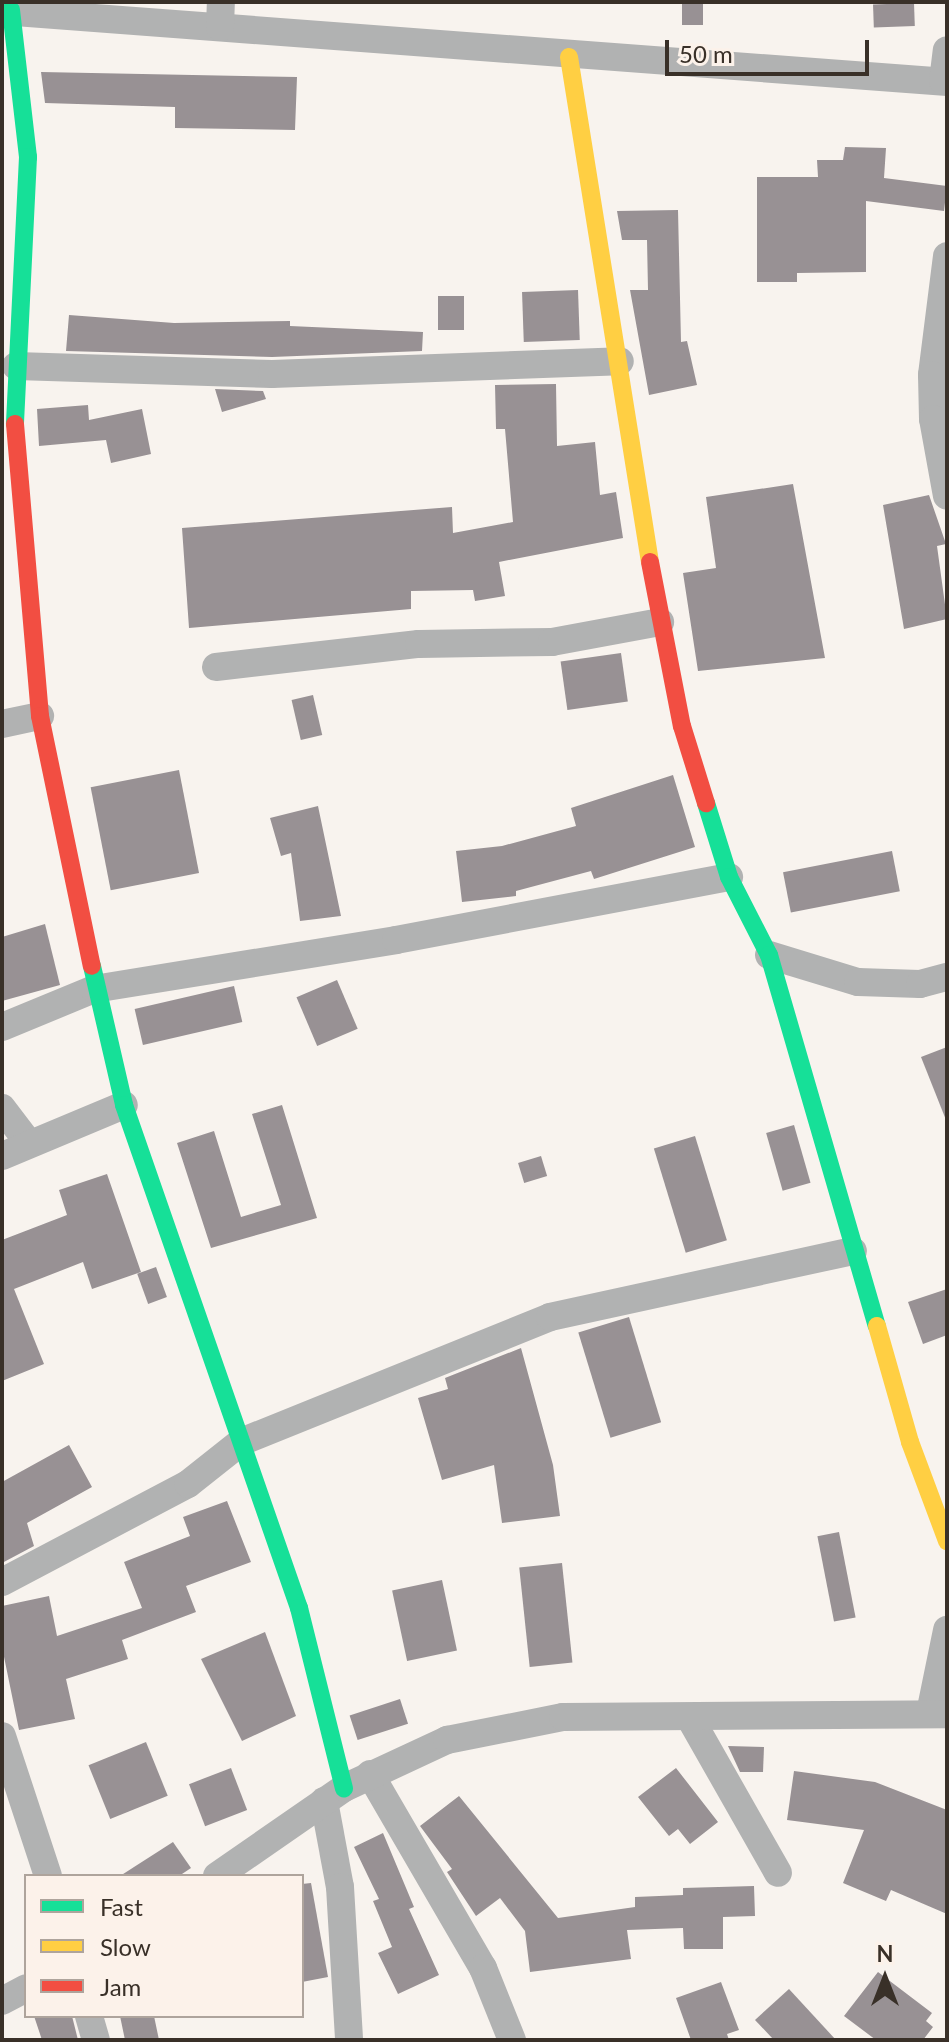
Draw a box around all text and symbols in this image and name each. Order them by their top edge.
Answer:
scale bar [669,24,873,74]
text: 50 m [679,39,733,68]
legend [24,1874,304,2018]
text: Fast [100,1892,143,1921]
text: Slow [100,1932,151,1961]
north arrow [845,1938,925,2018]
text: N [877,1940,893,1967]
text: Jam [100,1972,141,2001]

